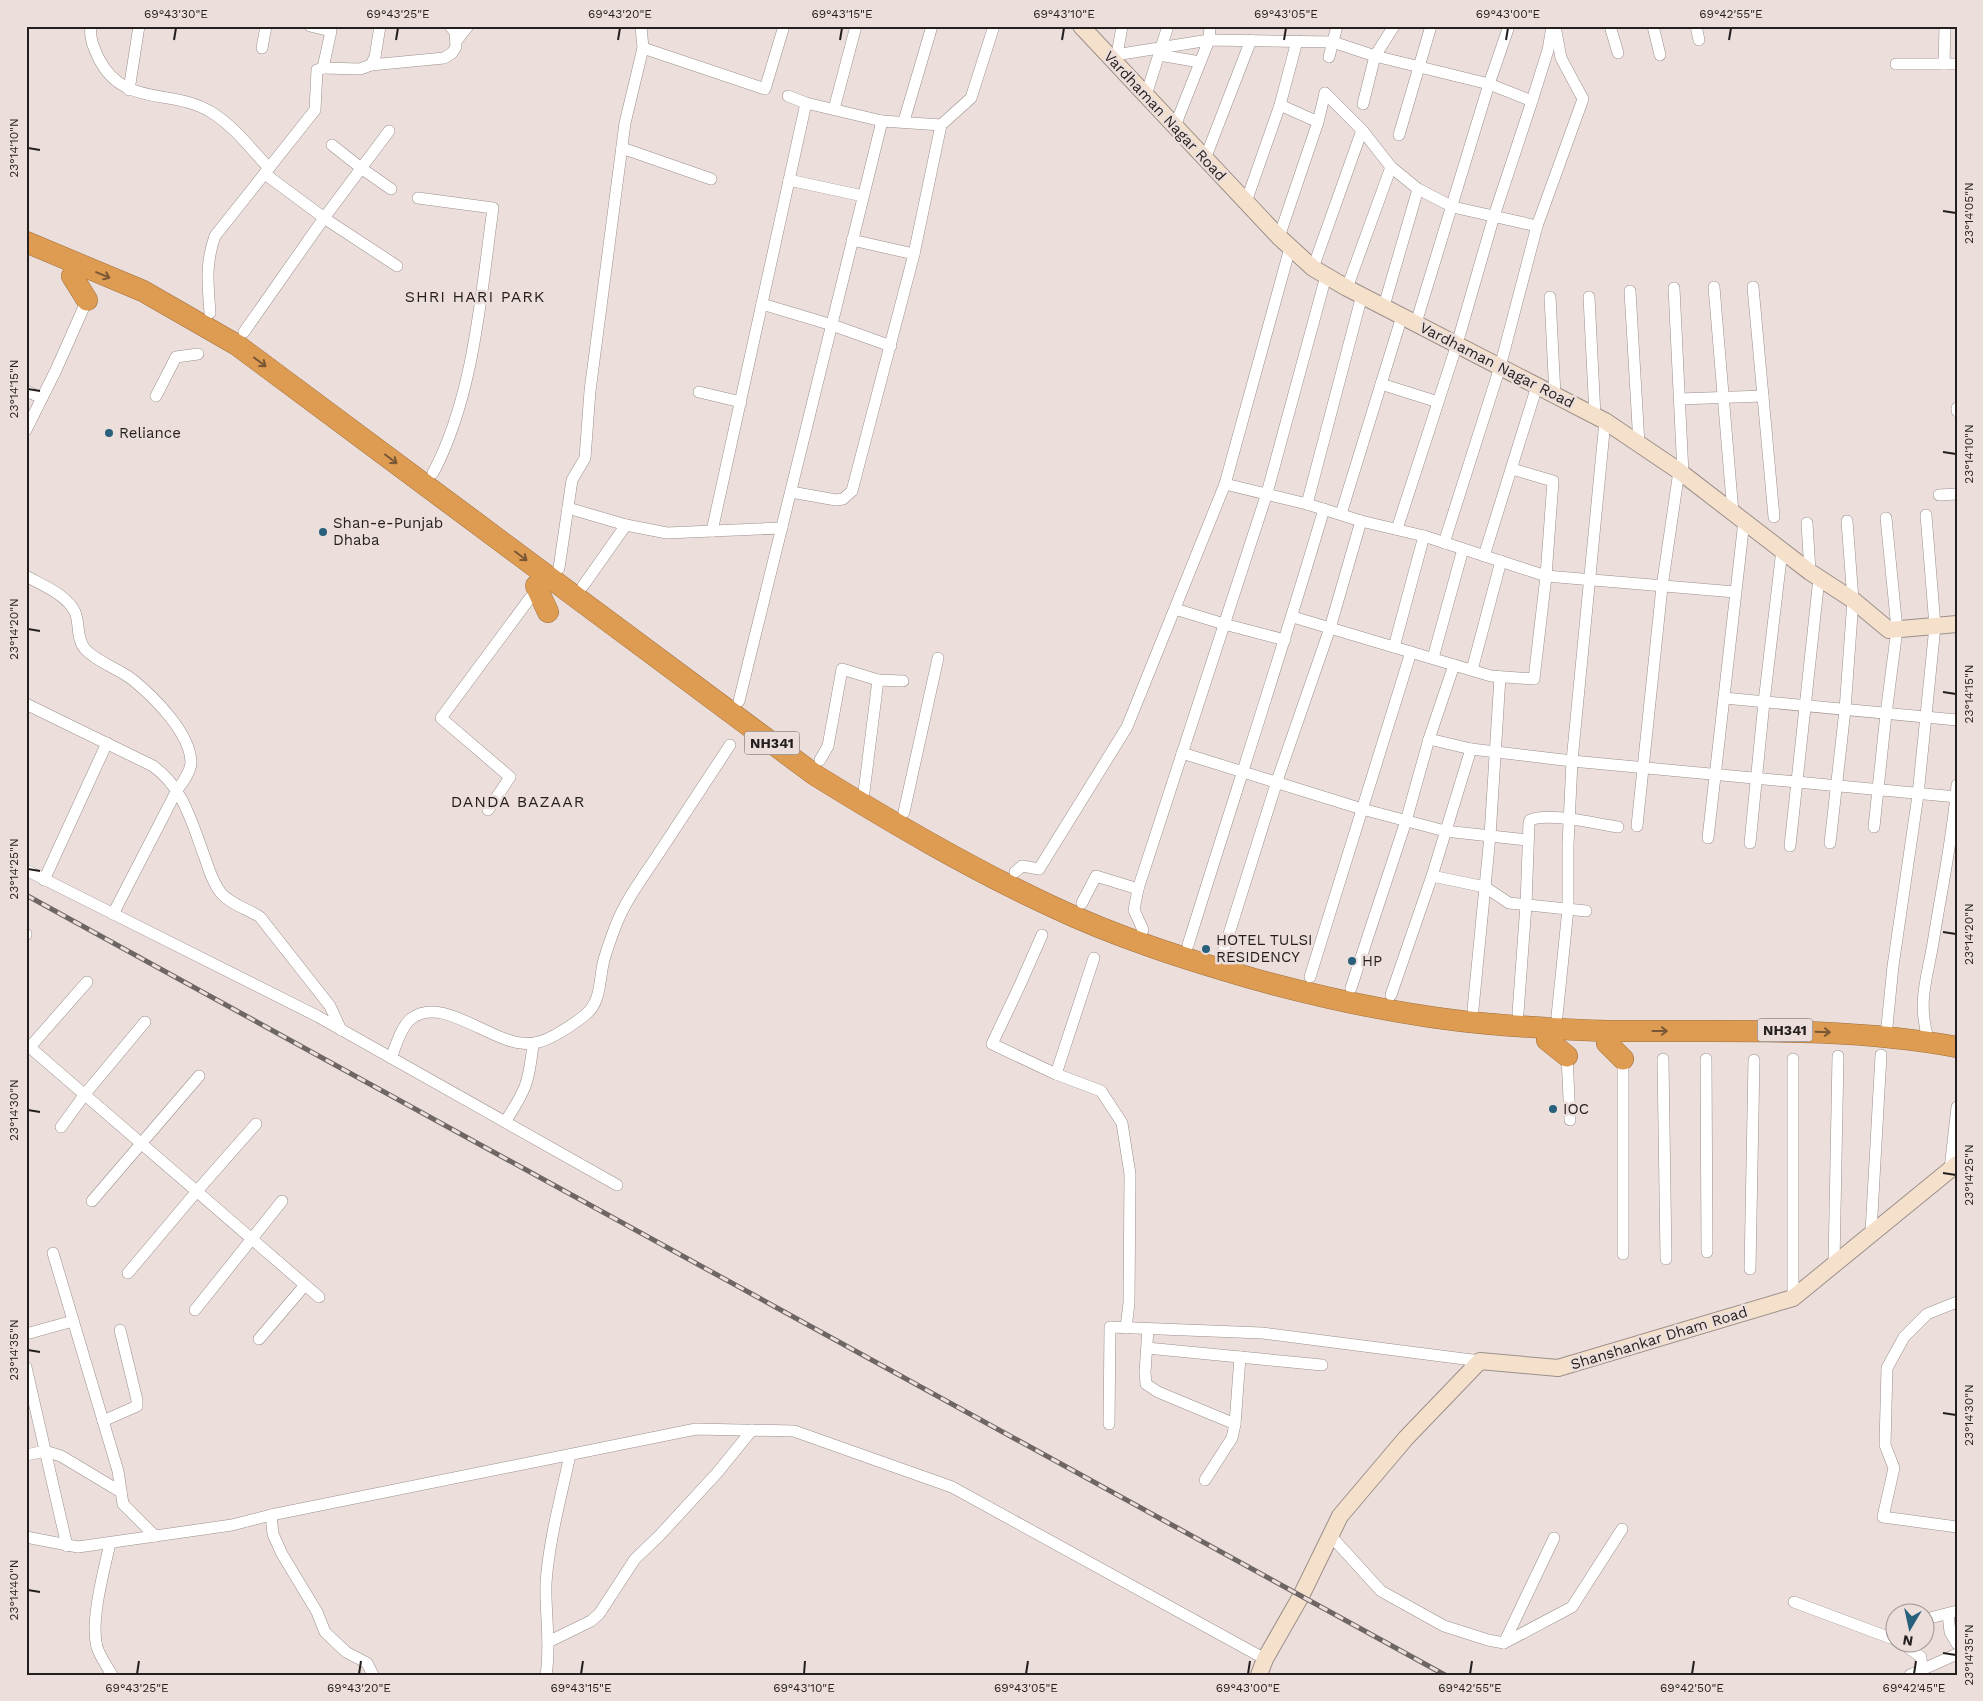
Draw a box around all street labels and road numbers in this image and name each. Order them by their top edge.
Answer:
street label: Vardhaman Nagar Road [1100,47,1230,185]
street label: Vardhaman Nagar Road [1417,318,1577,412]
road number: NH341 [744,731,800,754]
road number: NH341 [1758,1018,1812,1042]
street label: Shanshankar Dham Road [1568,1303,1750,1373]

